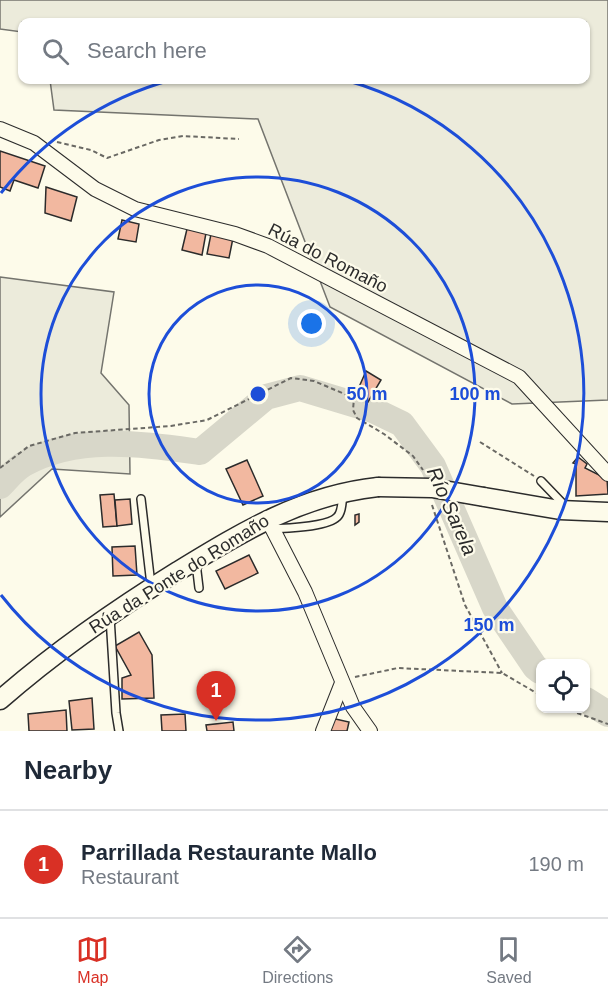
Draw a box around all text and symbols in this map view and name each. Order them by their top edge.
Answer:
search box [18,18,590,84]
icon: search [39,35,72,68]
text: Search here [87,38,207,63]
street label: Rúa do Romaño [265,219,391,297]
your location [297,309,326,338]
centre of rings [248,384,268,404]
text: 50 m [346,384,388,404]
text: 100 m [449,384,501,404]
water label: Río Sarela [423,463,481,559]
street label: Rúa da Ponte do Romaño [85,510,273,638]
text: 150 m [463,615,515,635]
map controls [536,659,590,713]
button: locate [536,659,590,713]
pin: 1 [196,672,236,721]
text: Nearby [24,755,112,785]
text: Parrillada Restaurante Mallo [81,840,377,865]
text: 1 [38,853,49,875]
text: 190 m [528,853,584,875]
text: Restaurant [81,866,179,888]
tab: Map [76,933,109,987]
tab: Directions [262,933,333,987]
tab: Saved [486,933,532,987]

